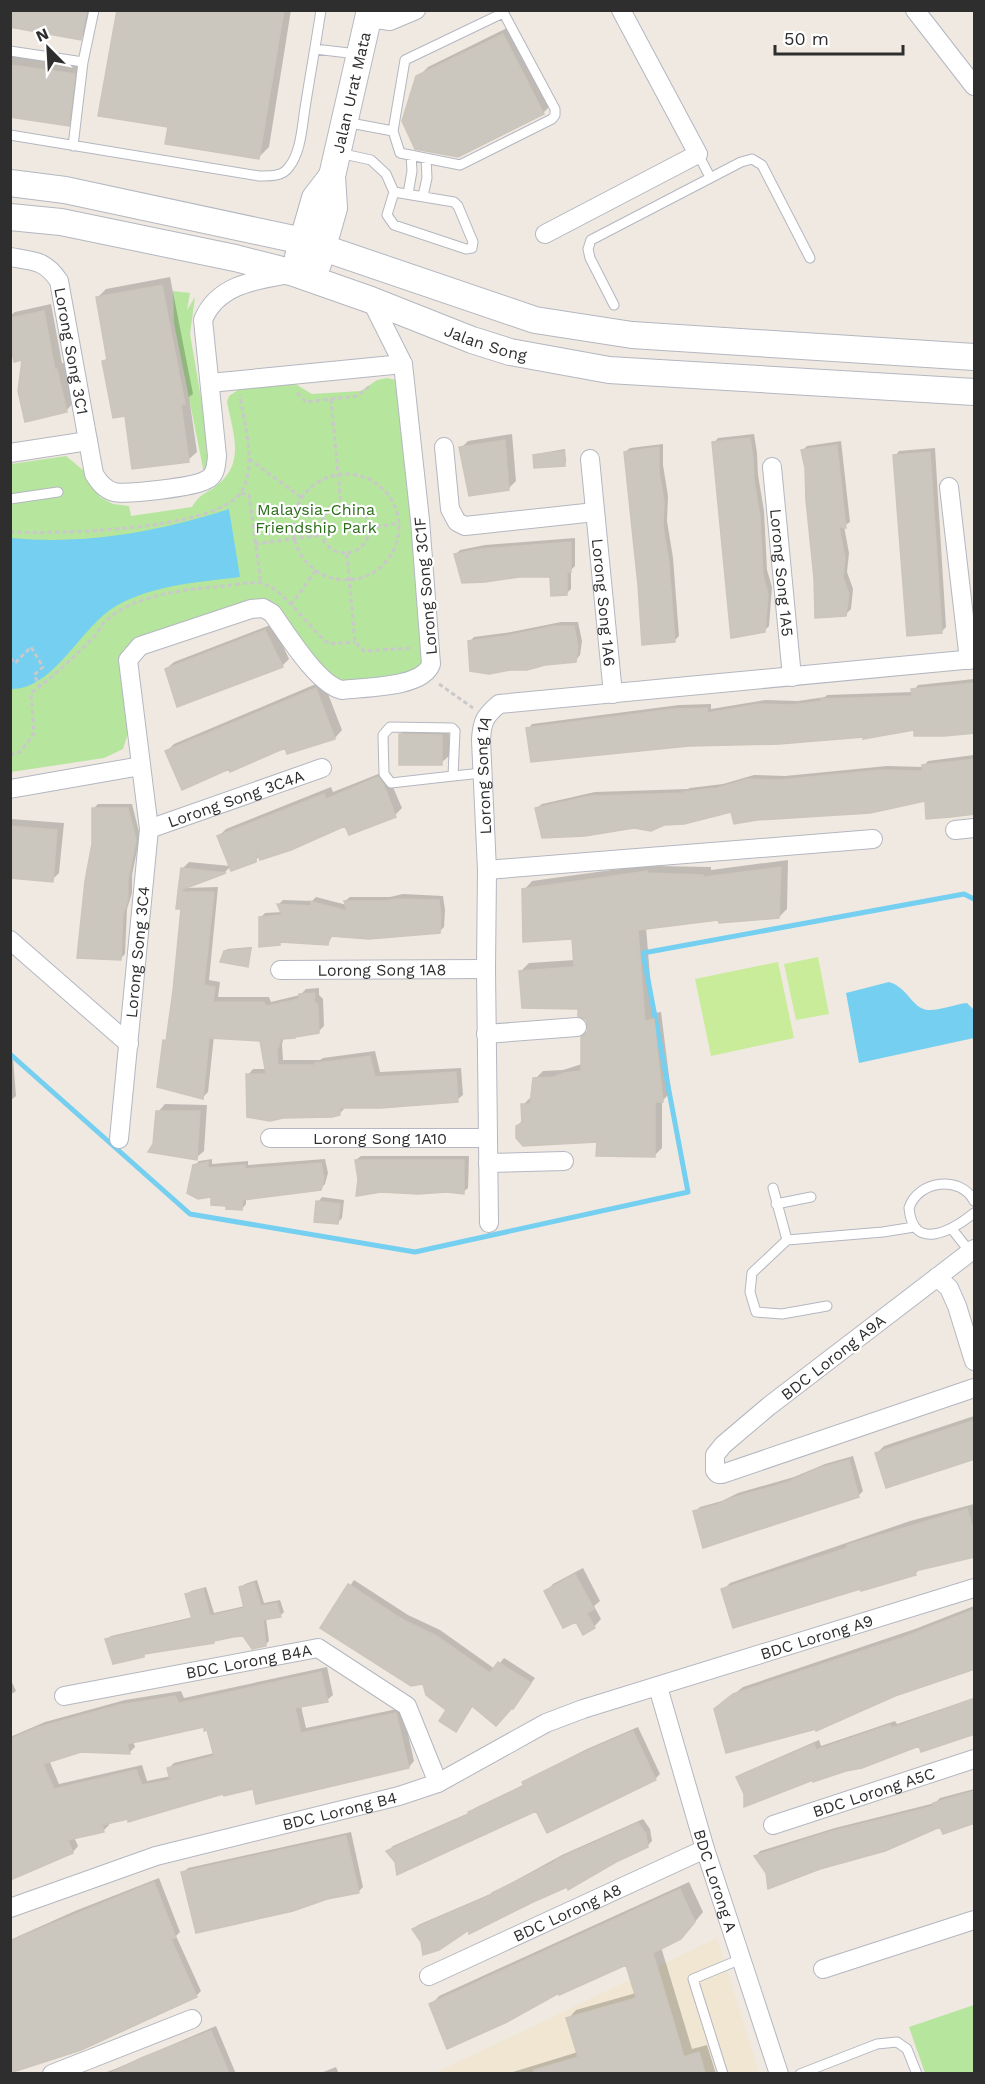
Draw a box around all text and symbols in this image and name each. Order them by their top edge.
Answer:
north arrow [18,18,78,78]
scale bar [775,18,902,56]
text: N [33,24,51,46]
text: 50 m [784,28,829,49]
street label: Jalan Urat Mata [329,30,375,155]
street label: Lorong Song 3C1 [50,286,92,416]
street label: Jalan Song [442,321,529,365]
park label: Malaysia-China Friendship Park [255,500,377,537]
street label: Lorong Song 1A5 [766,508,797,637]
street label: Lorong Song 3C1F [410,516,441,656]
street label: Lorong Song 1A6 [588,537,619,667]
street label: Lorong Song 1A [472,712,496,835]
street label: Lorong Song 3C4A [165,766,307,832]
street label: Lorong Song 3C4 [122,885,153,1019]
street label: Lorong Song 1A8 [318,960,446,980]
street label: Lorong Song 1A10 [313,1129,447,1148]
street label: BDC Lorong A9A [777,1310,890,1404]
street label: BDC Lorong A9 [758,1611,875,1664]
street label: BDC Lorong B4A [184,1640,314,1683]
street label: BDC Lorong A5C [810,1764,937,1821]
street label: BDC Lorong B4 [280,1788,399,1834]
street label: BDC Lorong A [690,1827,741,1935]
street label: BDC Lorong A8 [510,1880,624,1946]

